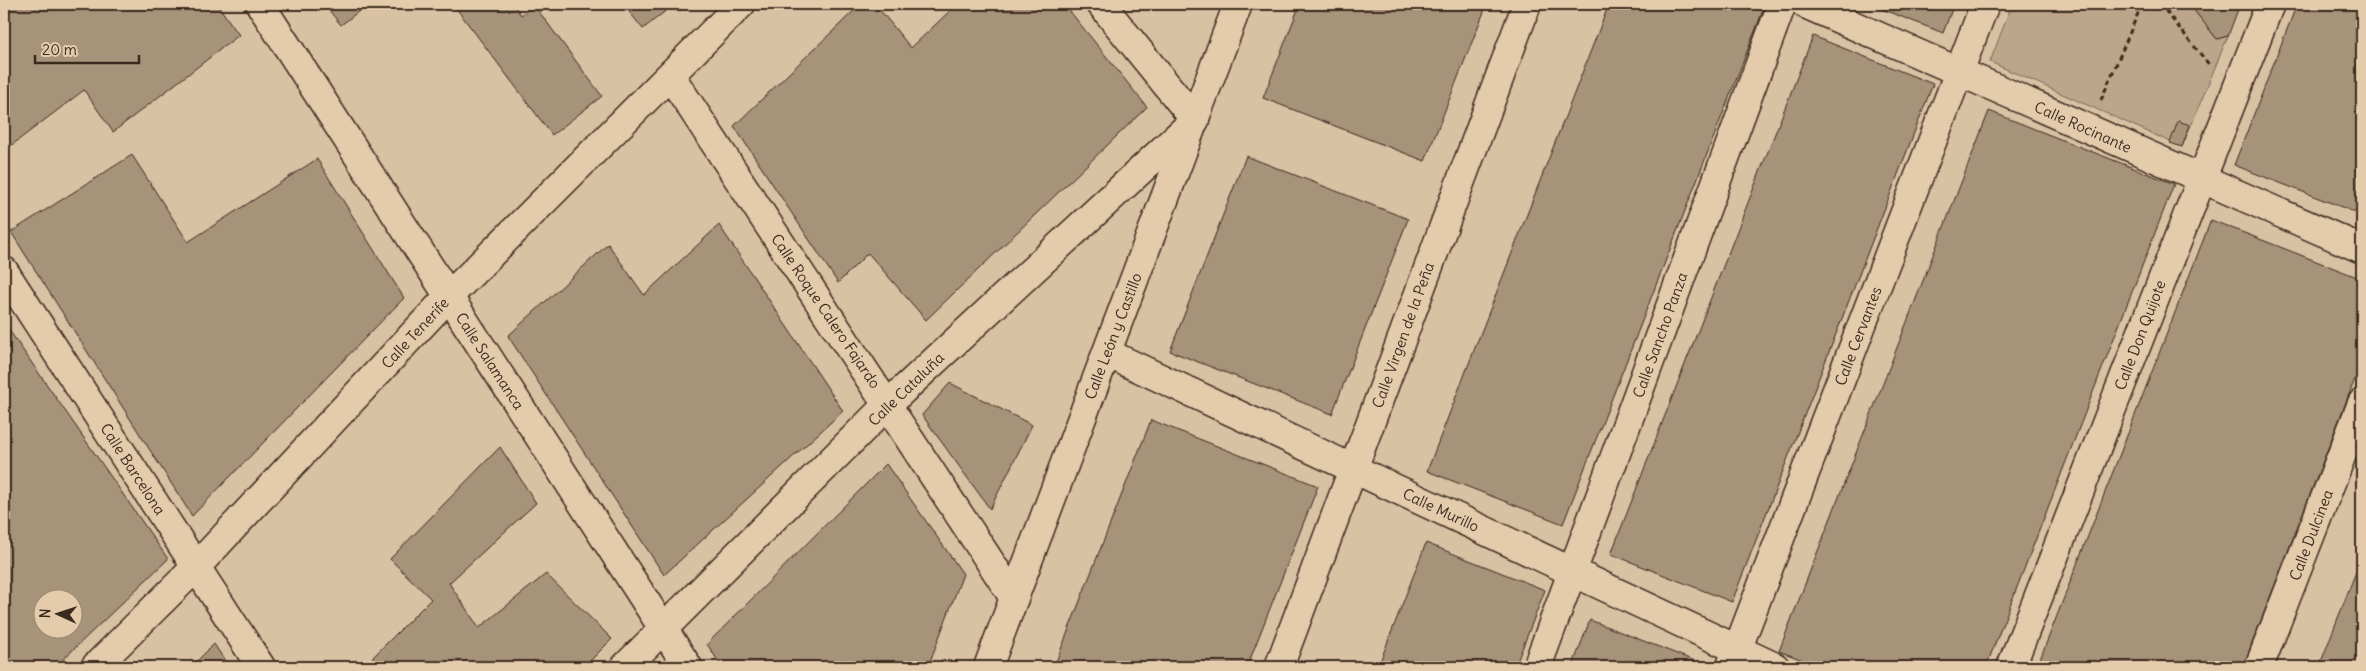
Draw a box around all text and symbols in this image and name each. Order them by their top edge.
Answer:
scale bar [35,32,139,64]
text: 20 m [42,40,77,59]
street label: Calle Rocinante [2031,97,2135,157]
street label: Calle Roque Calero Fajardo [767,230,885,392]
street label: Calle Virgen de la Peña [1368,259,1438,411]
street label: Calle Sancho Panza [1628,269,1692,400]
street label: Calle León y Castillo [1080,270,1146,402]
street label: Calle Don Quijote [2110,277,2170,393]
street label: Calle Cervantes [1830,284,1886,388]
street label: Calle Tenerife [377,293,453,373]
street label: Calle Salamanca [452,309,529,414]
street label: Calle Cataluña [864,348,948,430]
street label: Calle Barcelona [96,420,170,519]
street label: Calle Murillo [1400,484,1482,536]
street label: Calle Dulcinea [2285,486,2337,583]
north arrow [32,588,82,638]
text: N [36,608,54,619]

